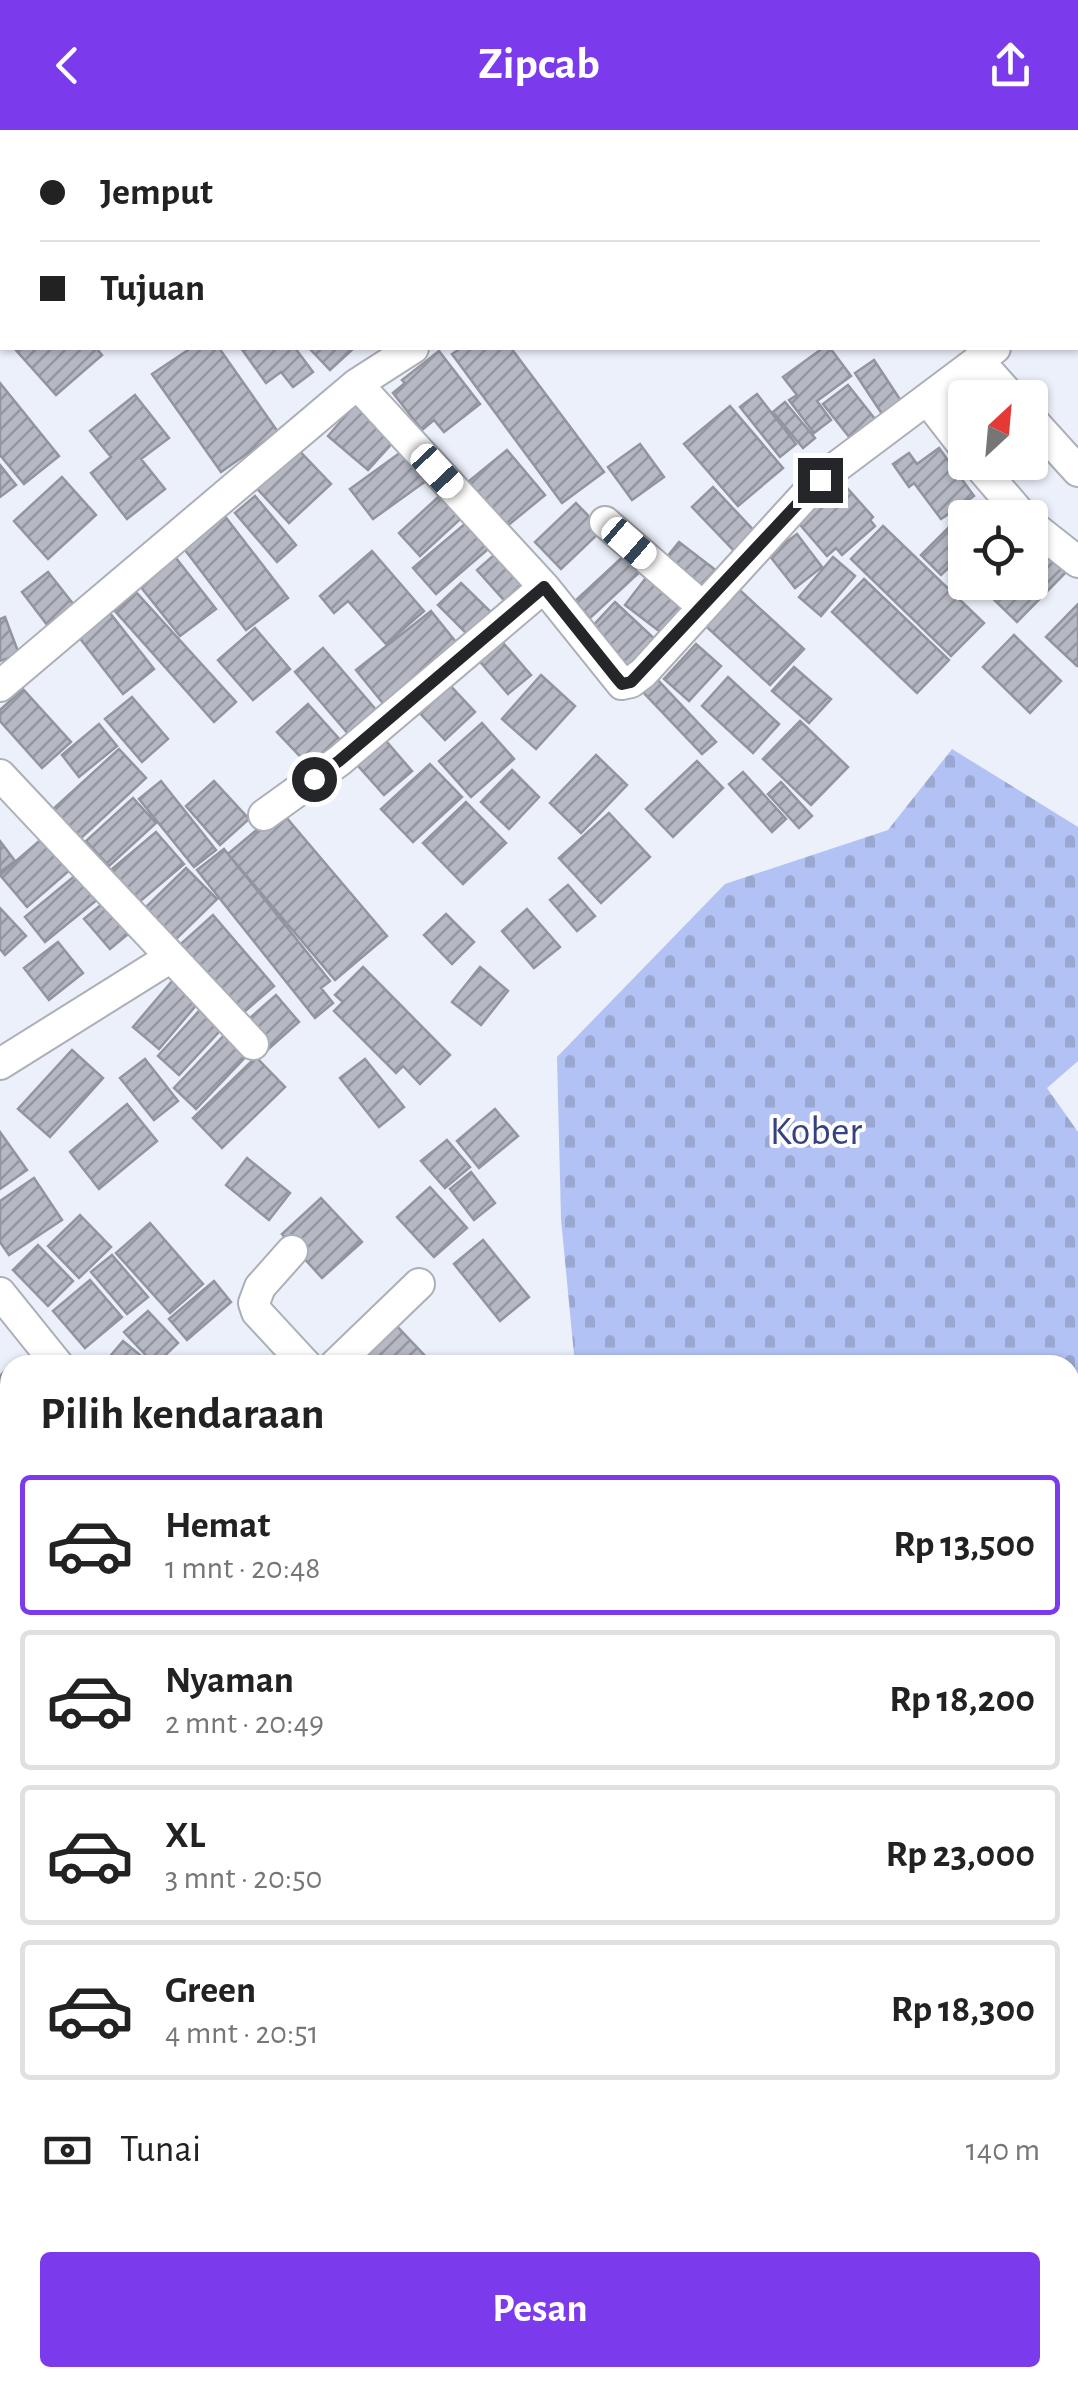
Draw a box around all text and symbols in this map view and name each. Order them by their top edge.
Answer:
icon: back [40,38,95,93]
icon: share [983,38,1038,93]
text: Zipcab [478,42,600,87]
text: Jemput [100,174,213,212]
text: Tujuan [100,270,205,308]
north arrow [948,380,1048,480]
map controls [948,380,1048,600]
car [406,439,468,503]
route end [798,458,843,503]
button: locate [948,500,1048,600]
car [597,512,661,574]
route start [292,757,337,802]
park label: Kober [770,1112,862,1152]
text: Pilih kendaraan [40,1392,325,1437]
icon: car [45,1500,135,1590]
text: Hemat [165,1507,270,1545]
text: Rp 13,500 [893,1526,1035,1564]
text: 1 mnt · 20:48 [165,1552,321,1584]
icon: car [45,1655,135,1745]
text: Nyaman [165,1662,294,1700]
text: Rp 18,200 [889,1681,1035,1719]
text: 2 mnt · 20:49 [165,1707,324,1739]
icon: car [45,1810,135,1900]
text: XL [165,1817,205,1855]
text: Rp 23,000 [886,1836,1035,1874]
text: 3 mnt · 20:50 [165,1862,322,1894]
icon: car [45,1965,135,2055]
text: Green [165,1972,256,2010]
text: Rp 18,300 [891,1991,1035,2029]
text: 4 mnt · 20:51 [165,2017,319,2049]
icon: cash [40,2123,95,2178]
text: Tunai [120,2131,201,2169]
text: 140 m [966,2134,1040,2166]
button: Pesan [40,2252,1040,2367]

